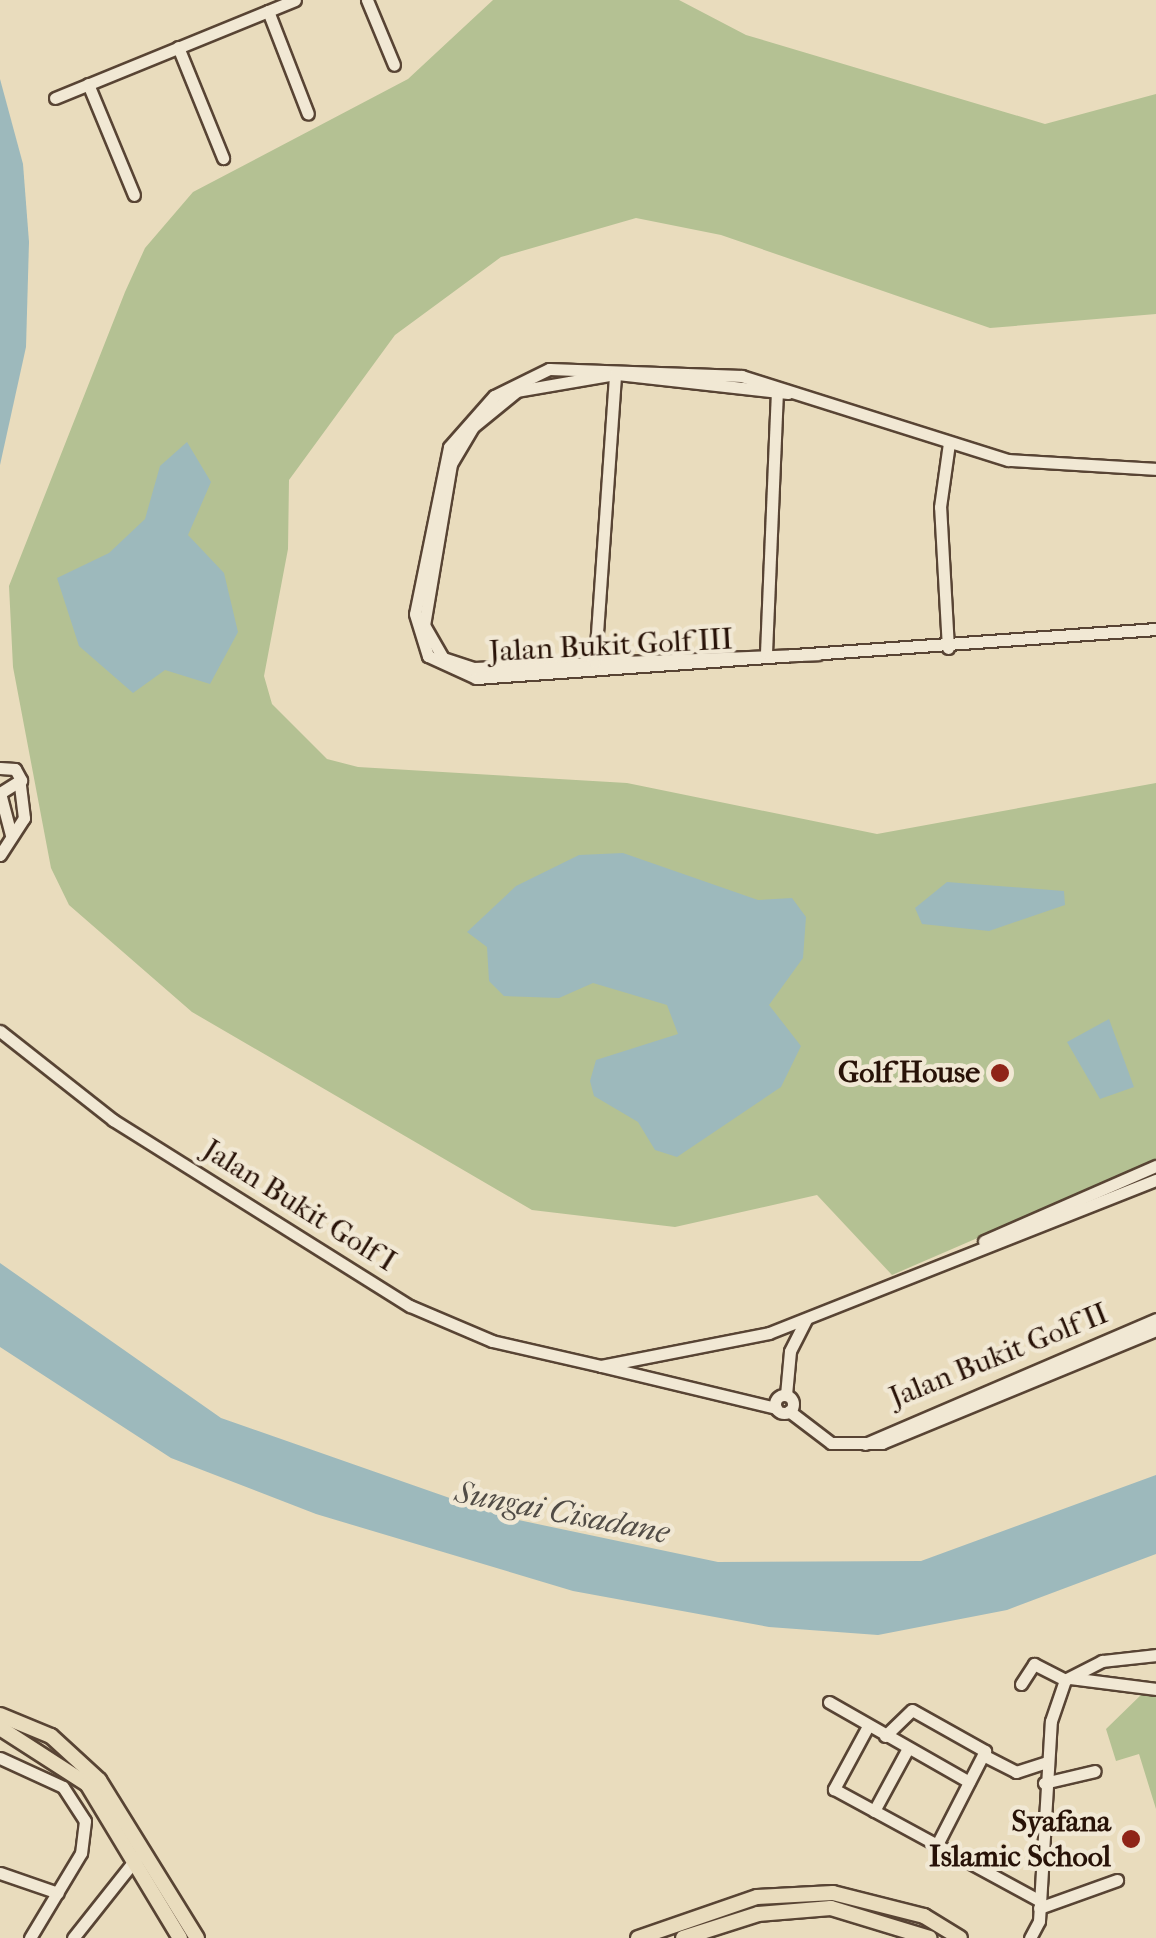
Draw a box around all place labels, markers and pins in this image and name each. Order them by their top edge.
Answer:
place label: Golf House [838,1055,980,1091]
marker: Golf House [989,1062,1011,1084]
place label: Syafana Islamic School [929,1804,1111,1874]
marker: Syafana Islamic School [1120,1828,1142,1850]

